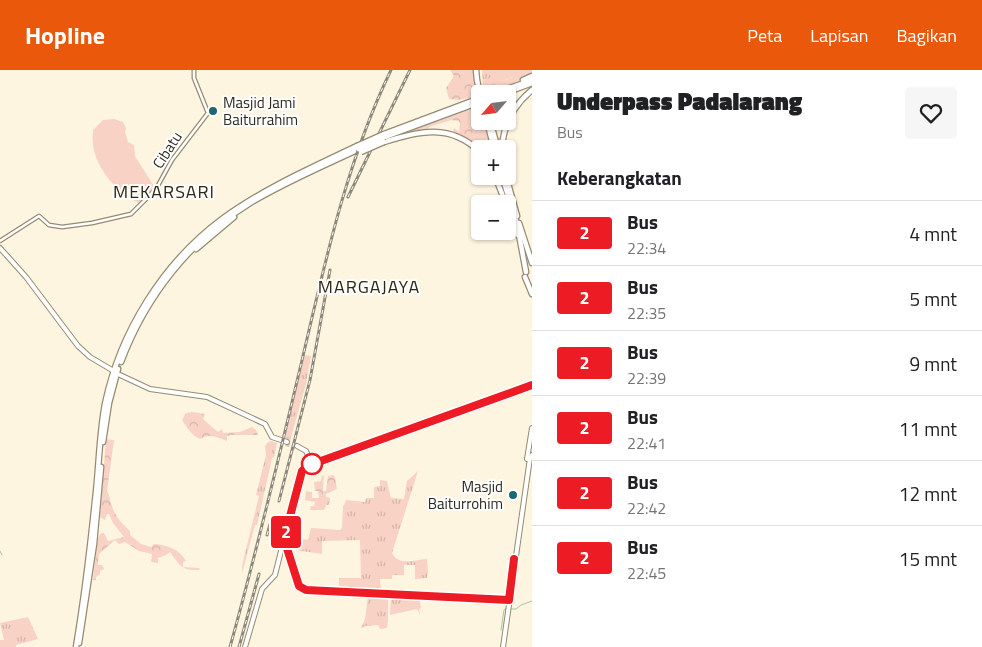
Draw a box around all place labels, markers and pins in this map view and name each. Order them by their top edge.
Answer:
place label: Masjid Jami Baiturrahim [223,91,298,131]
marker: Masjid Jami Baiturrahim [207,105,219,117]
unlabelled marker [301,453,323,475]
place label: Masjid Baiturrohim [428,475,503,515]
marker: Masjid Baiturrohim [507,489,519,501]

